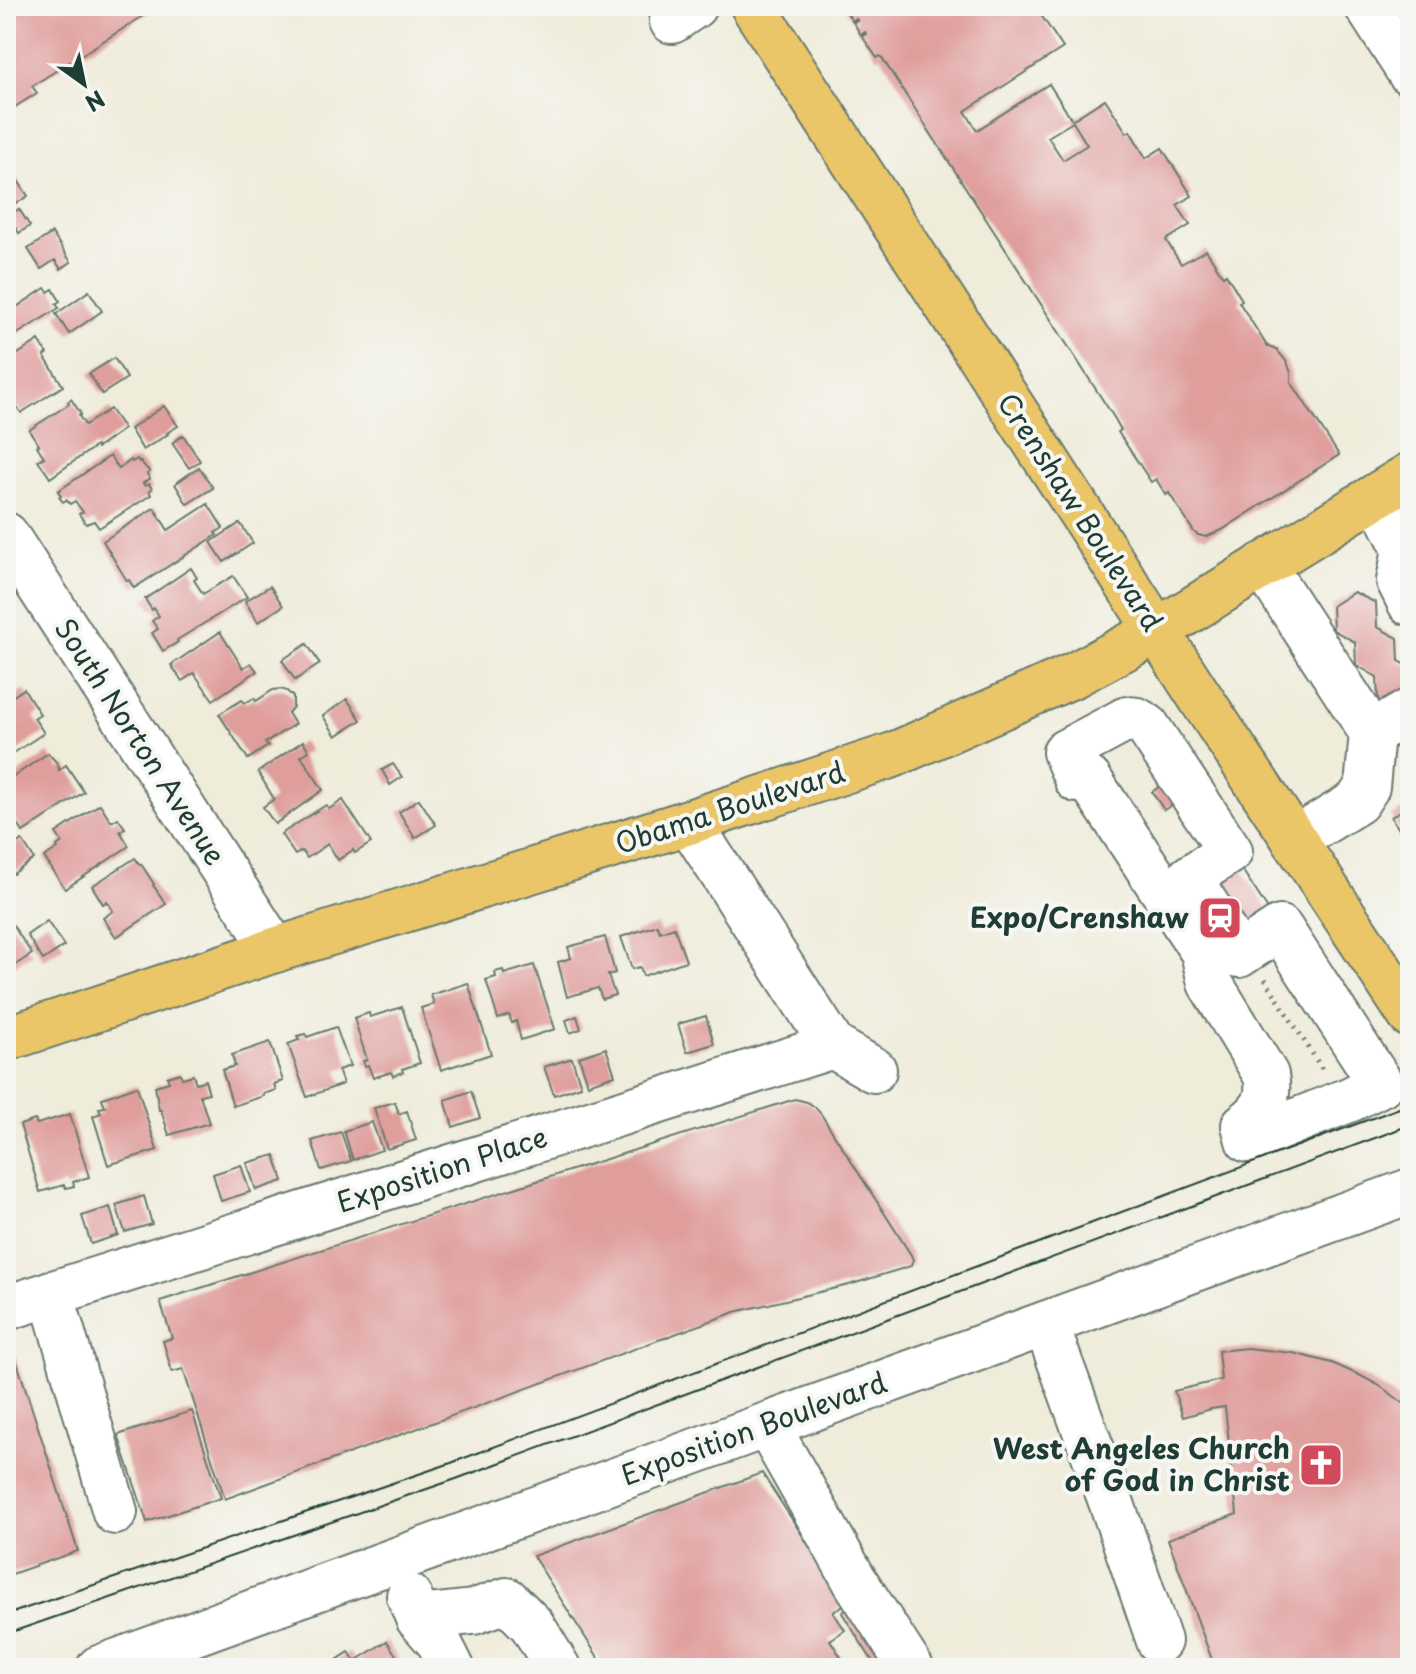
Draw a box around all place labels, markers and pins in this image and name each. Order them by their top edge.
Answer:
station icon: Expo/Crenshaw [1196,894,1244,942]
place label: Expo/Crenshaw [970,895,1190,938]
place label: West Angeles Church of God in Christ [993,1426,1290,1501]
church icon: West Angeles Church of God in Christ [1297,1441,1345,1489]

